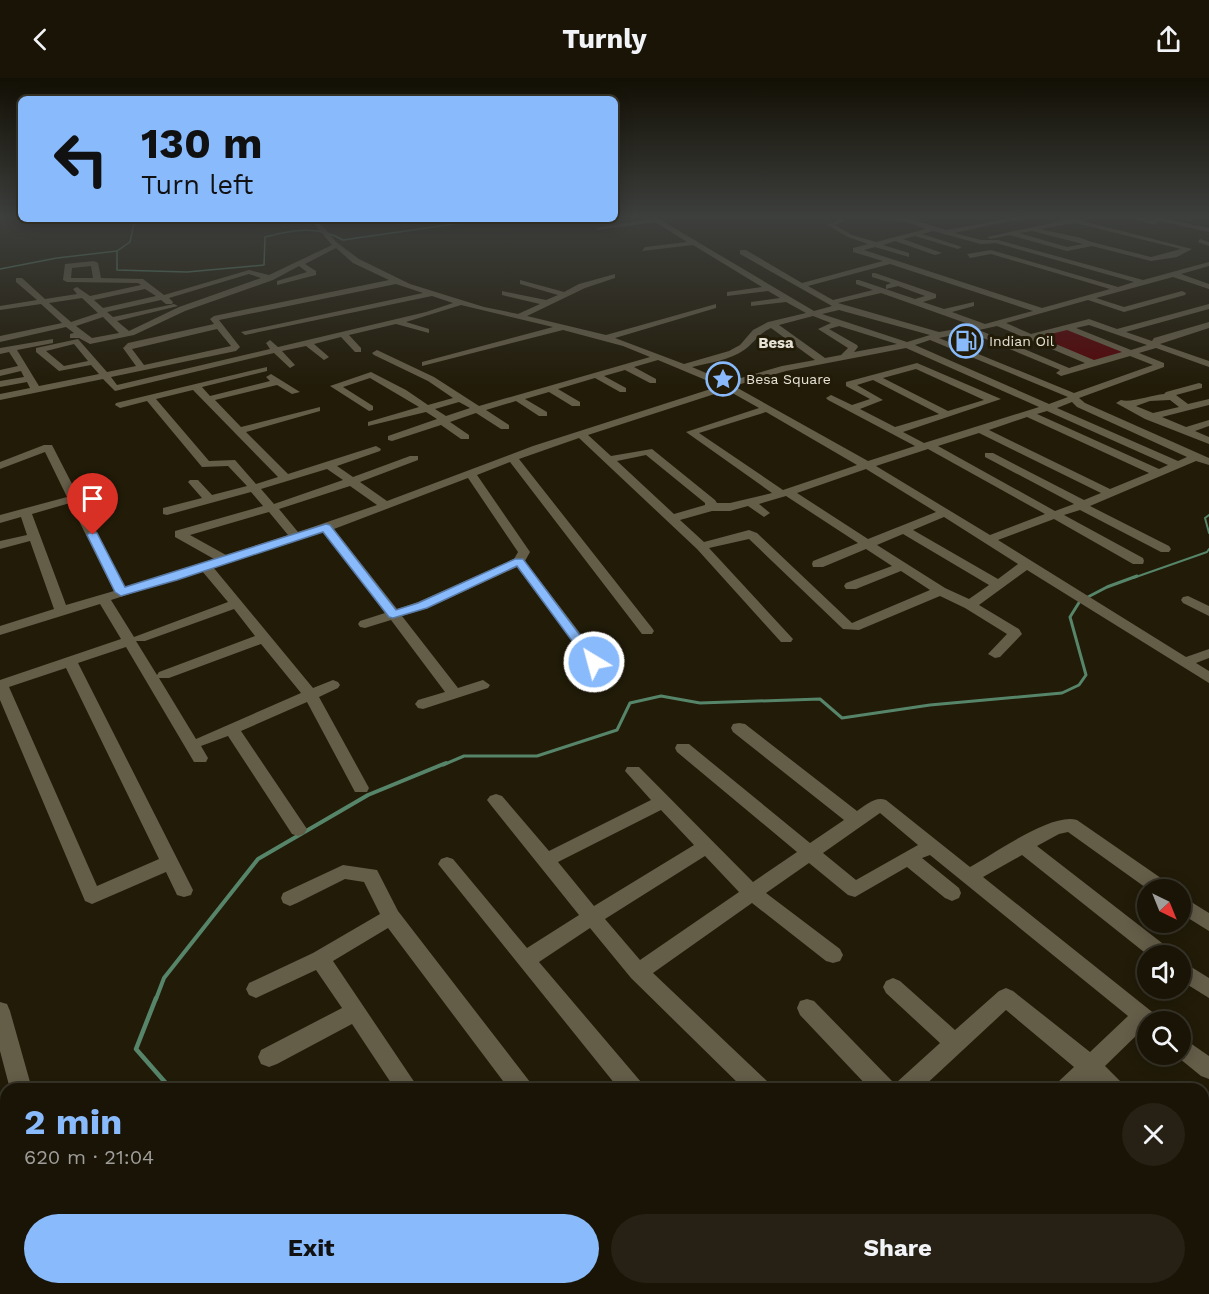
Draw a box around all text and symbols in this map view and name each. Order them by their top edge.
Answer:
icon: back [24,23,57,56]
text: Turnly [562,23,647,55]
icon: share [1152,23,1185,56]
text: 130 m [141,119,263,168]
icon: left [42,120,120,198]
text: Turn left [141,169,253,201]
fuel station icon: Indian Oil [948,323,984,359]
place label: Indian Oil [989,333,1055,349]
district label: Besa [758,334,794,352]
place icon: Besa Square [705,361,741,397]
place label: Besa Square [746,371,831,387]
pin [67,473,118,535]
icon: arrive [76,482,109,515]
position arrow [562,630,626,694]
north arrow [1137,879,1191,933]
map controls [1137,879,1191,1065]
button: sound [1137,945,1191,999]
button: search [1137,1011,1191,1065]
text: 2 min [24,1101,122,1143]
button: close [1122,1103,1185,1166]
text: 620 m · 21:04 [24,1145,154,1169]
button: Exit [24,1214,599,1283]
button: Share [611,1214,1185,1283]

